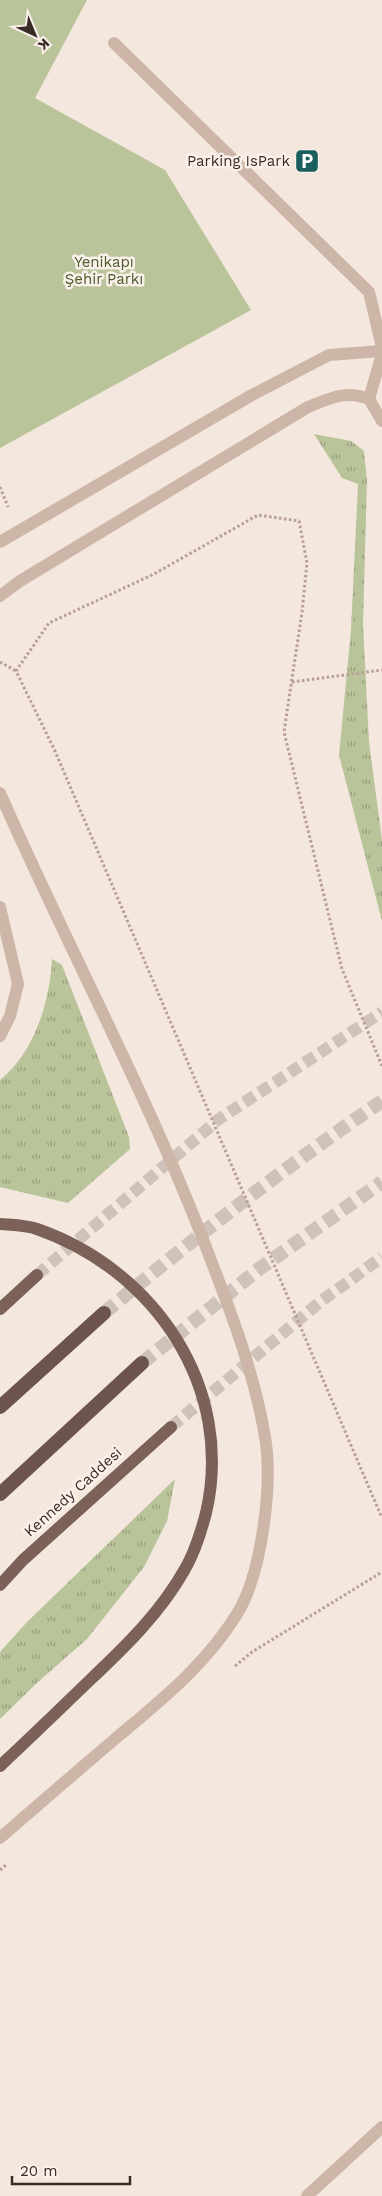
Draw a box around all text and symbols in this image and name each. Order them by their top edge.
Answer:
north arrow [10,10,60,60]
text: K [35,35,53,54]
parking icon: Parking IsPark [294,148,320,174]
place label: Parking IsPark [187,152,290,170]
park label: Yenikapı Şehir Parkı [65,253,143,288]
street label: Kennedy Caddesi [20,1443,126,1541]
scale bar [12,2154,130,2186]
text: 20 m [20,2162,58,2180]

